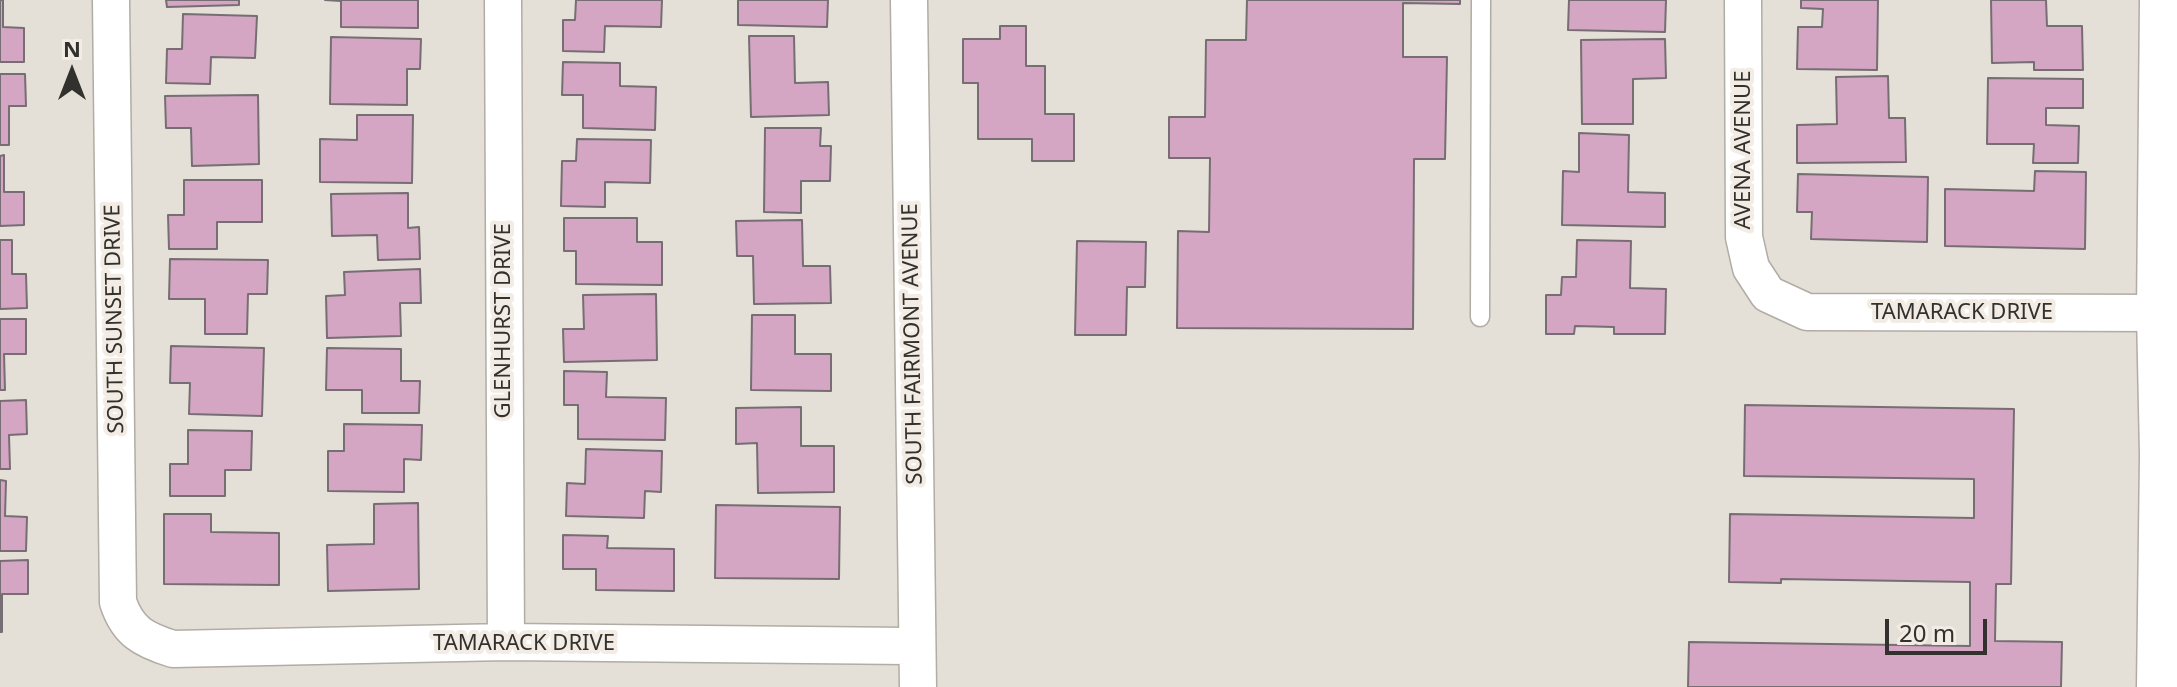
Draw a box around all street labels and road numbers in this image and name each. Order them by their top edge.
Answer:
street label: AVENA AVENUE [1731,71,1757,229]
street label: SOUTH FAIRMONT AVENUE [897,203,929,485]
street label: SOUTH SUNSET DRIVE [100,204,130,434]
street label: GLENHURST DRIVE [491,223,517,419]
street label: TAMARACK DRIVE [1871,300,2053,326]
street label: TAMARACK DRIVE [433,631,615,657]

